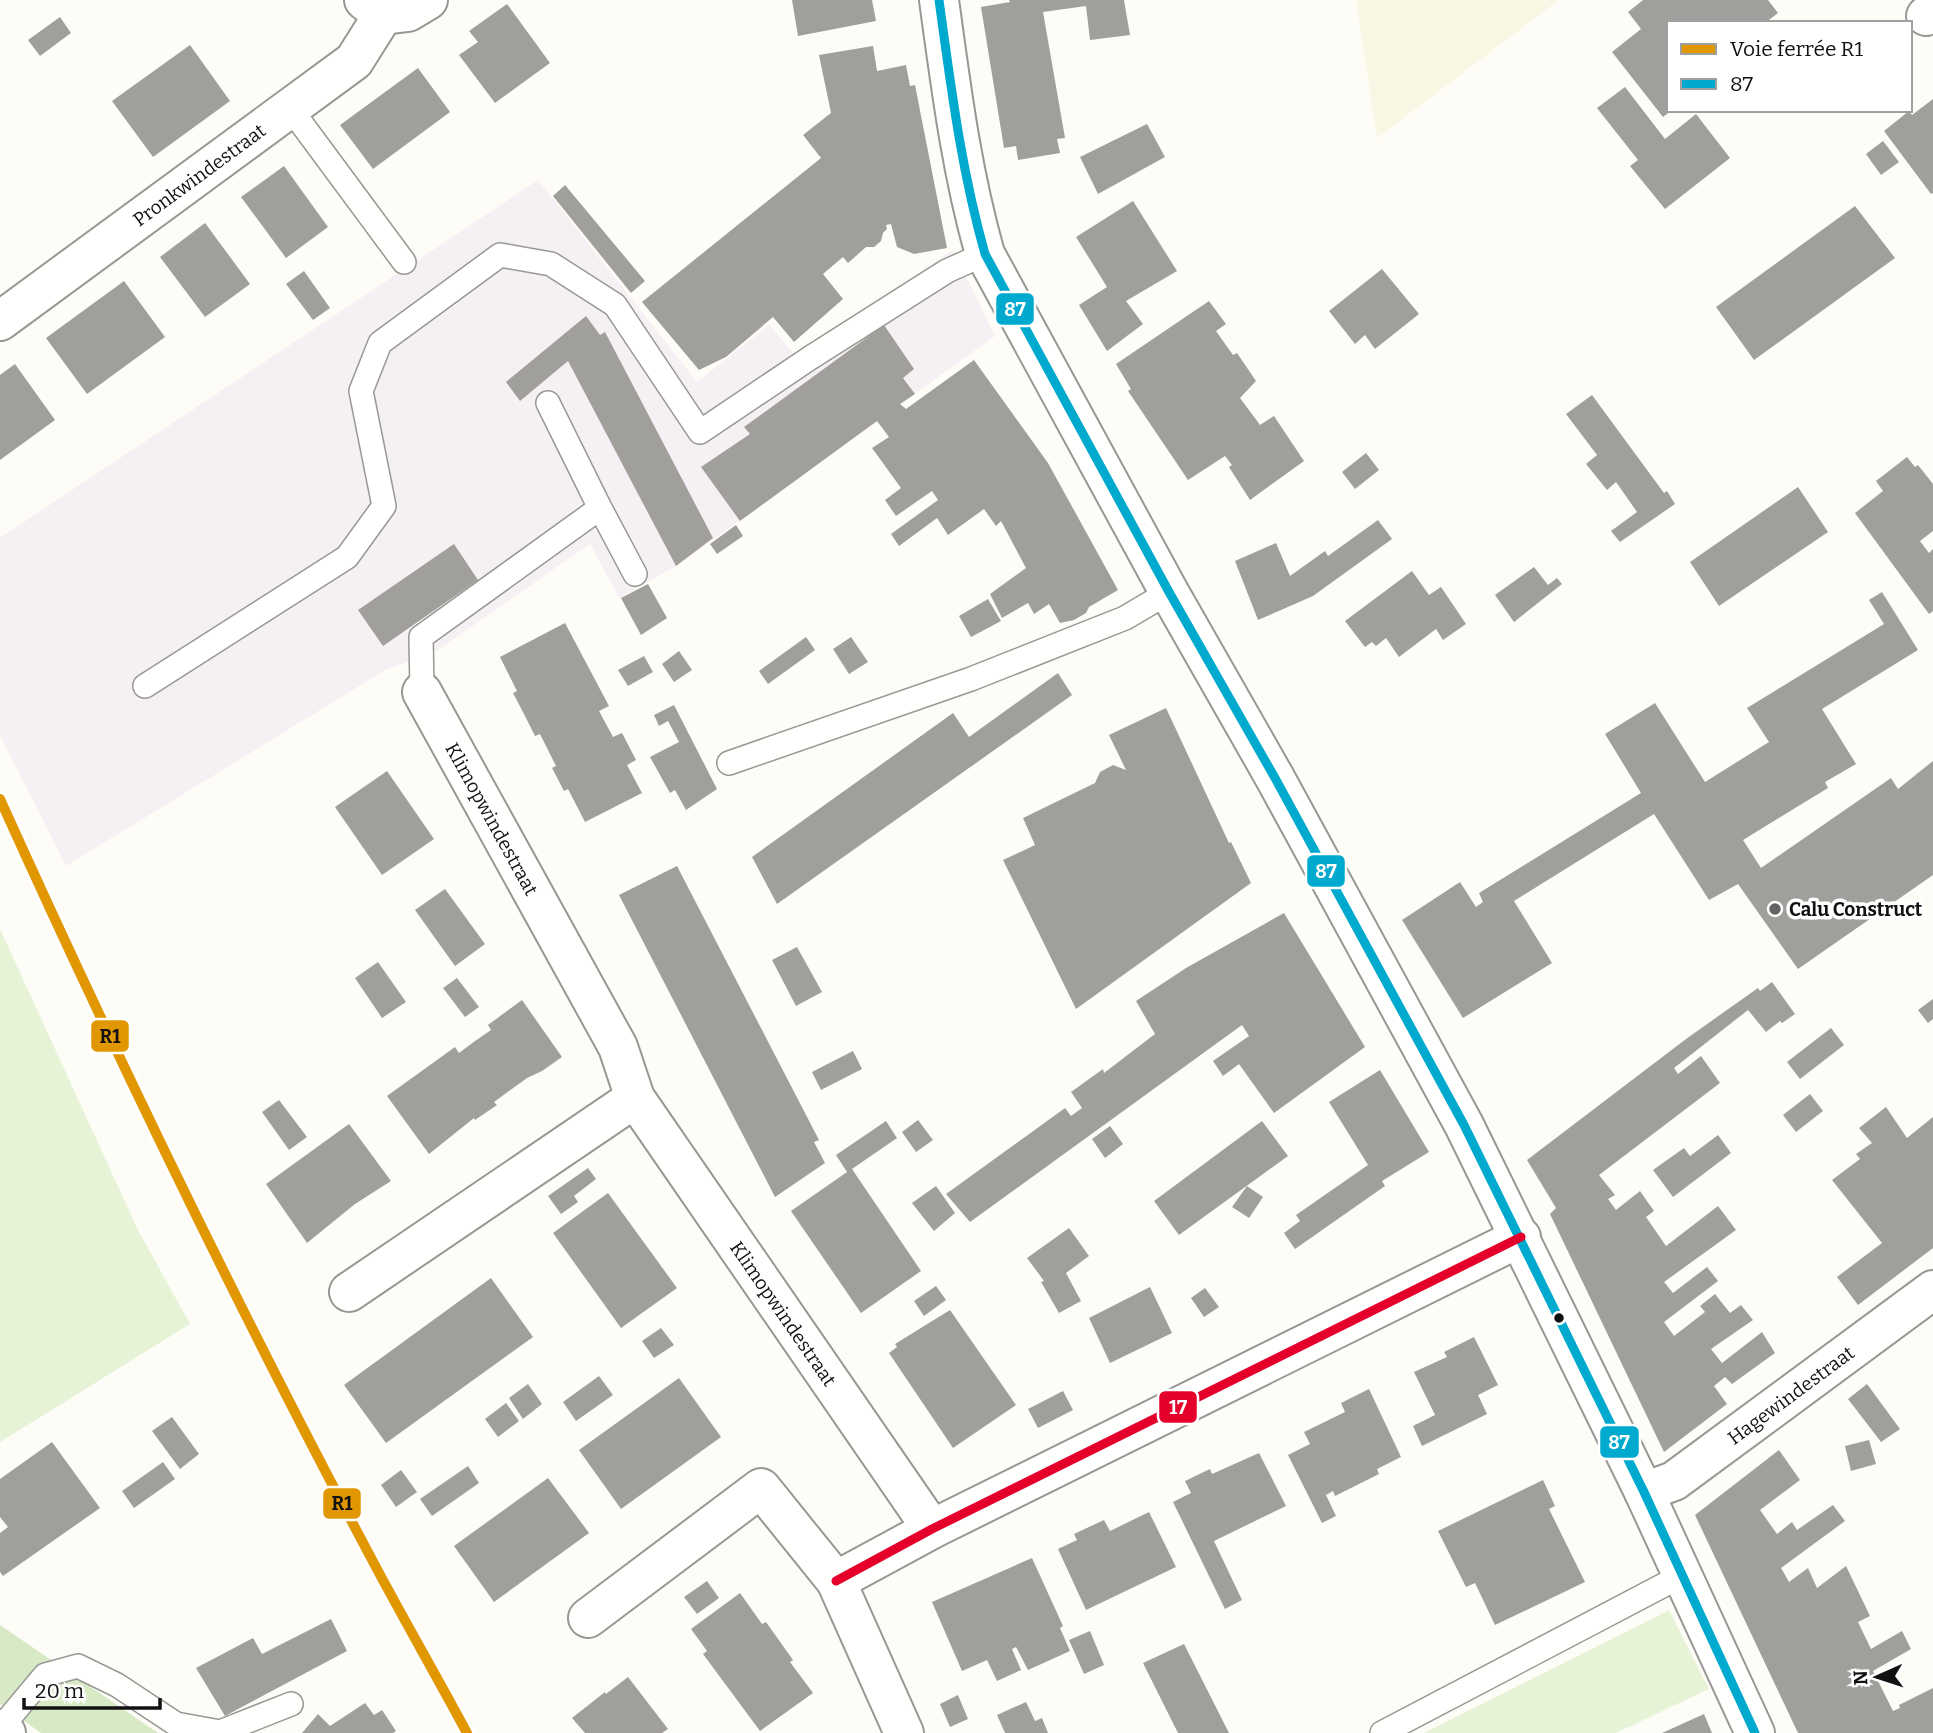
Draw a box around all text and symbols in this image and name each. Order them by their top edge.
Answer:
legend [1667,21,1912,112]
text: Voie ferrée R1 [1730,36,1863,62]
text: 87 [1730,71,1754,97]
street label: Pronkwindestraat [129,119,270,231]
line badge: 87 [995,292,1035,326]
text: 87 [1004,298,1026,321]
street label: Klimopwindestraat [440,739,543,900]
line badge: 87 [1306,854,1346,888]
text: 87 [1315,860,1337,883]
place label: Calu Construct [1789,898,1923,921]
marker: Calu Construct [1767,901,1783,917]
line badge: R1 [90,1019,130,1053]
text: R1 [100,1025,121,1048]
street label: Klimopwindestraat [725,1237,841,1391]
unlabelled marker [1552,1311,1566,1325]
street label: Hagewindestraat [1723,1341,1859,1450]
line badge: 17 [1158,1390,1198,1424]
text: 17 [1169,1396,1187,1419]
line badge: 87 [1599,1425,1640,1459]
text: 87 [1608,1431,1630,1454]
line badge: R1 [322,1487,362,1520]
text: R1 [332,1492,353,1515]
north arrow [1842,1642,1912,1712]
scale bar [24,1666,161,1710]
text: N [1849,1670,1872,1686]
text: 20 m [35,1678,84,1704]

